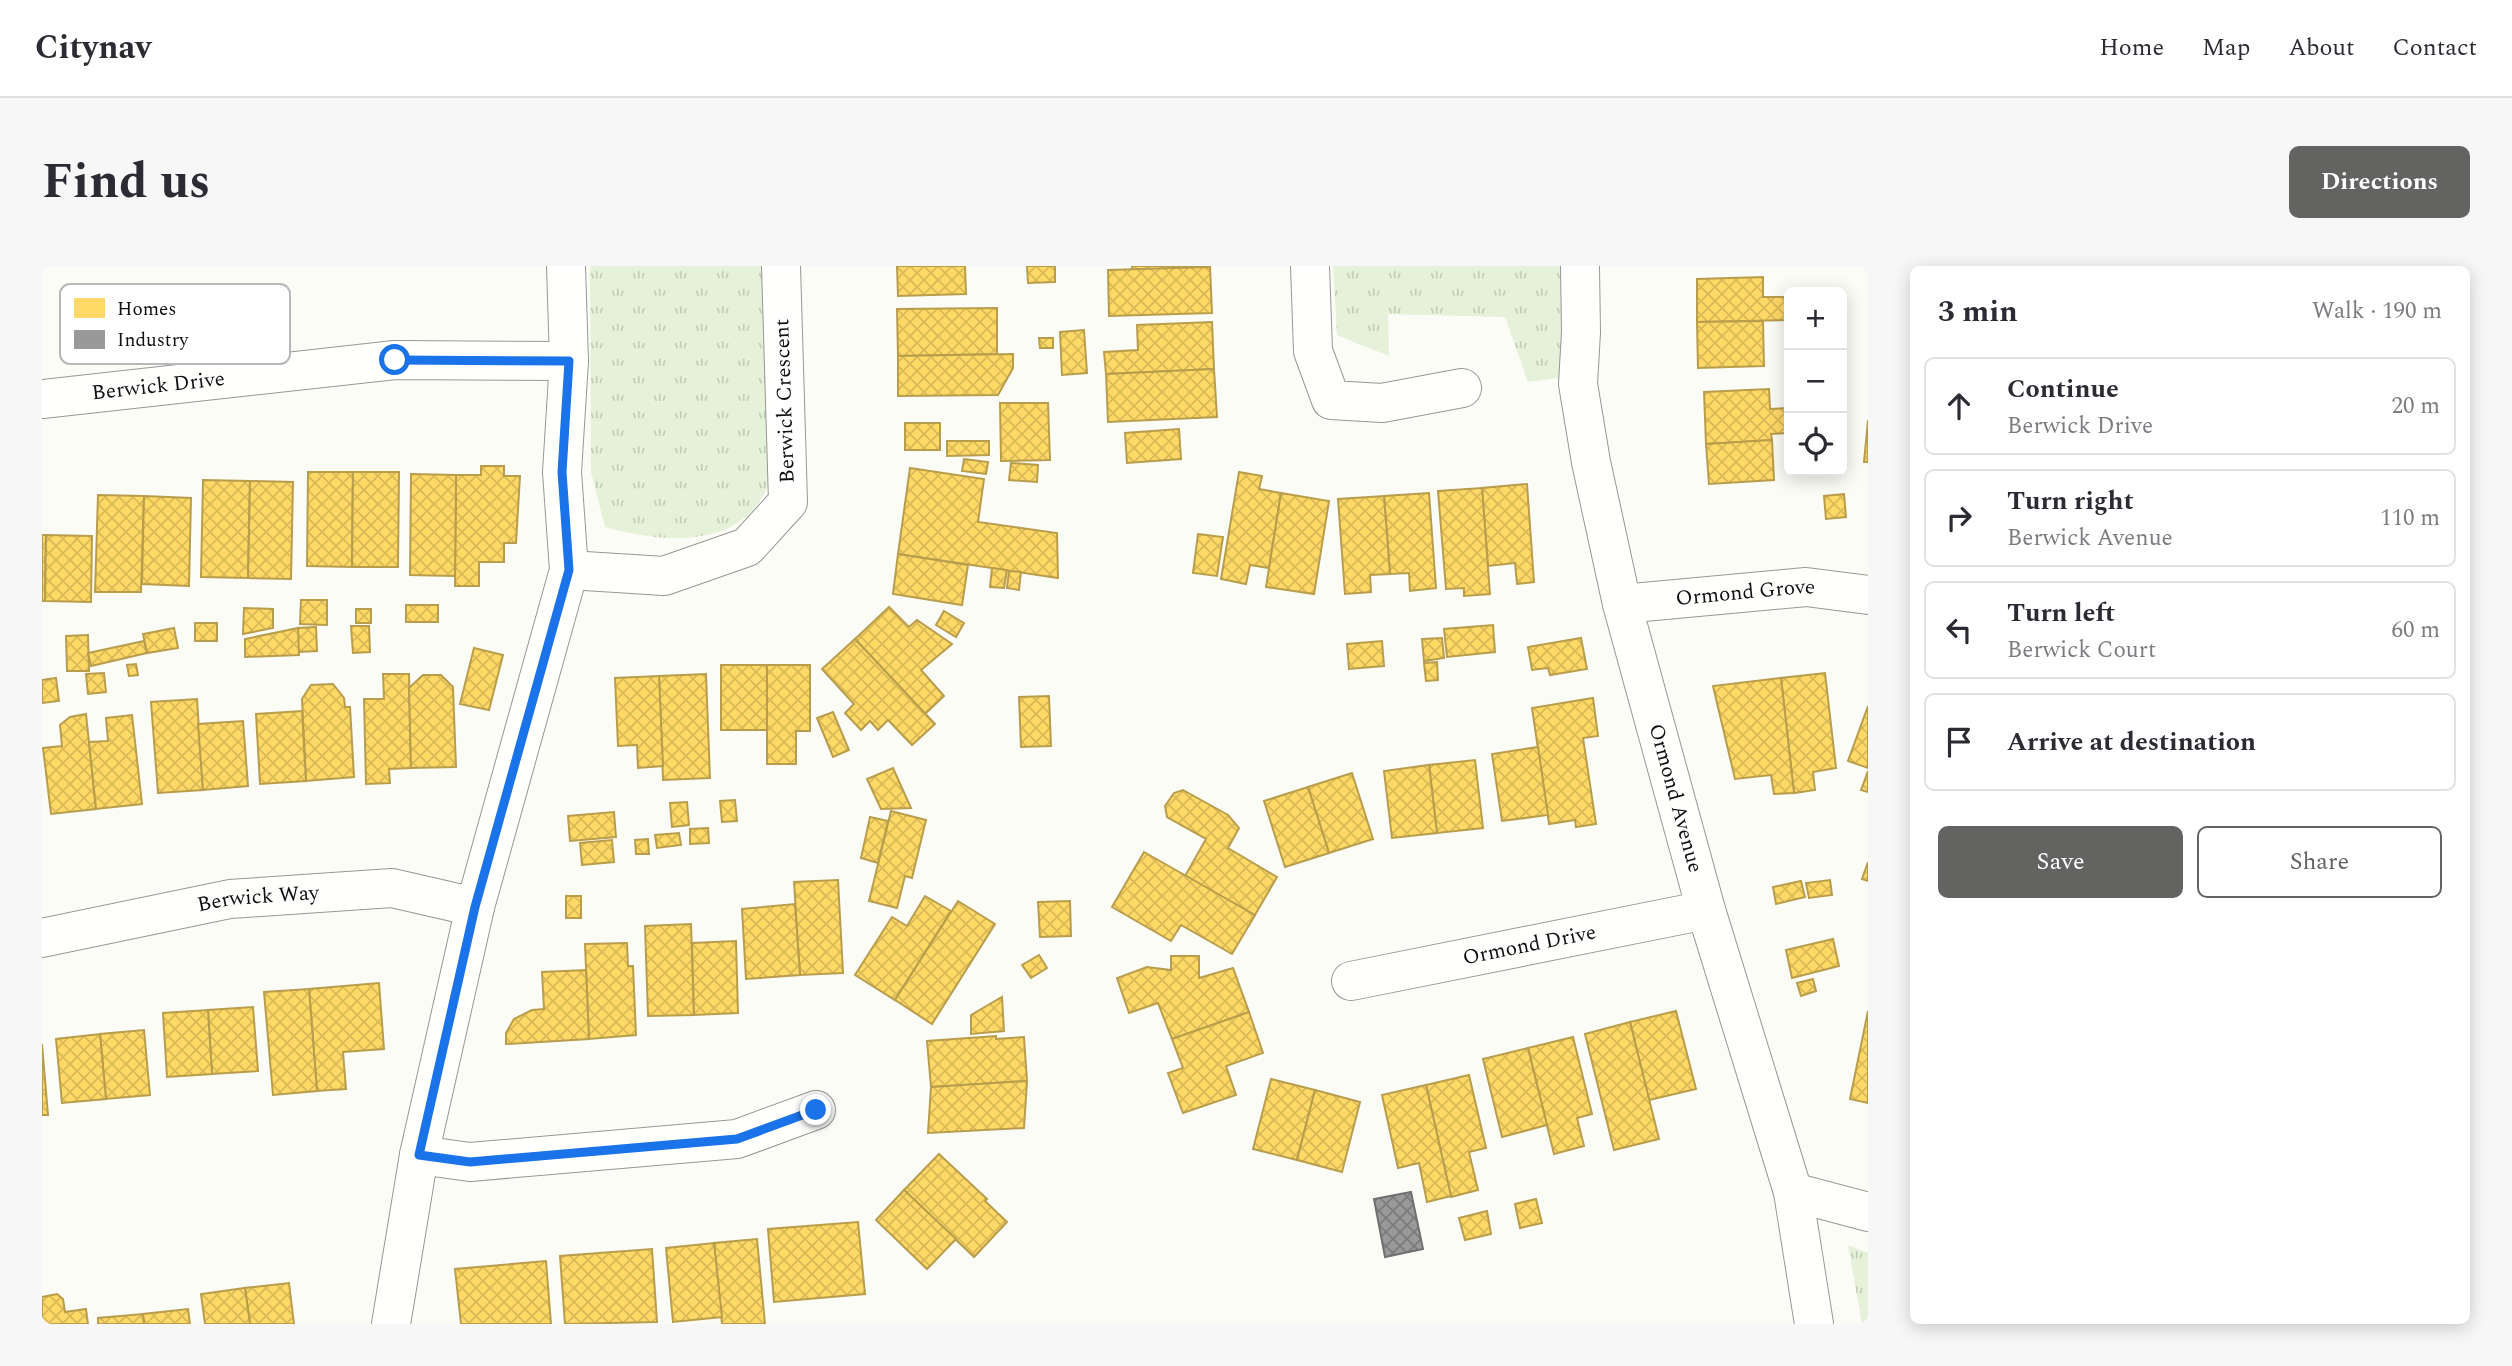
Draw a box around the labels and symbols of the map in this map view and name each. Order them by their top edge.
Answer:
legend [60,284,290,364]
text: Homes [117,295,176,324]
street label: Berwick Crescent [766,318,804,484]
text: Industry [117,326,189,355]
route start [379,344,410,375]
street label: Berwick Drive [90,363,226,409]
street label: Ormond Grove [1674,571,1817,615]
street label: Ormond Avenue [1640,720,1711,876]
street label: Berwick Way [194,877,321,921]
street label: Ormond Drive [1460,916,1599,974]
route end [800,1094,831,1125]

